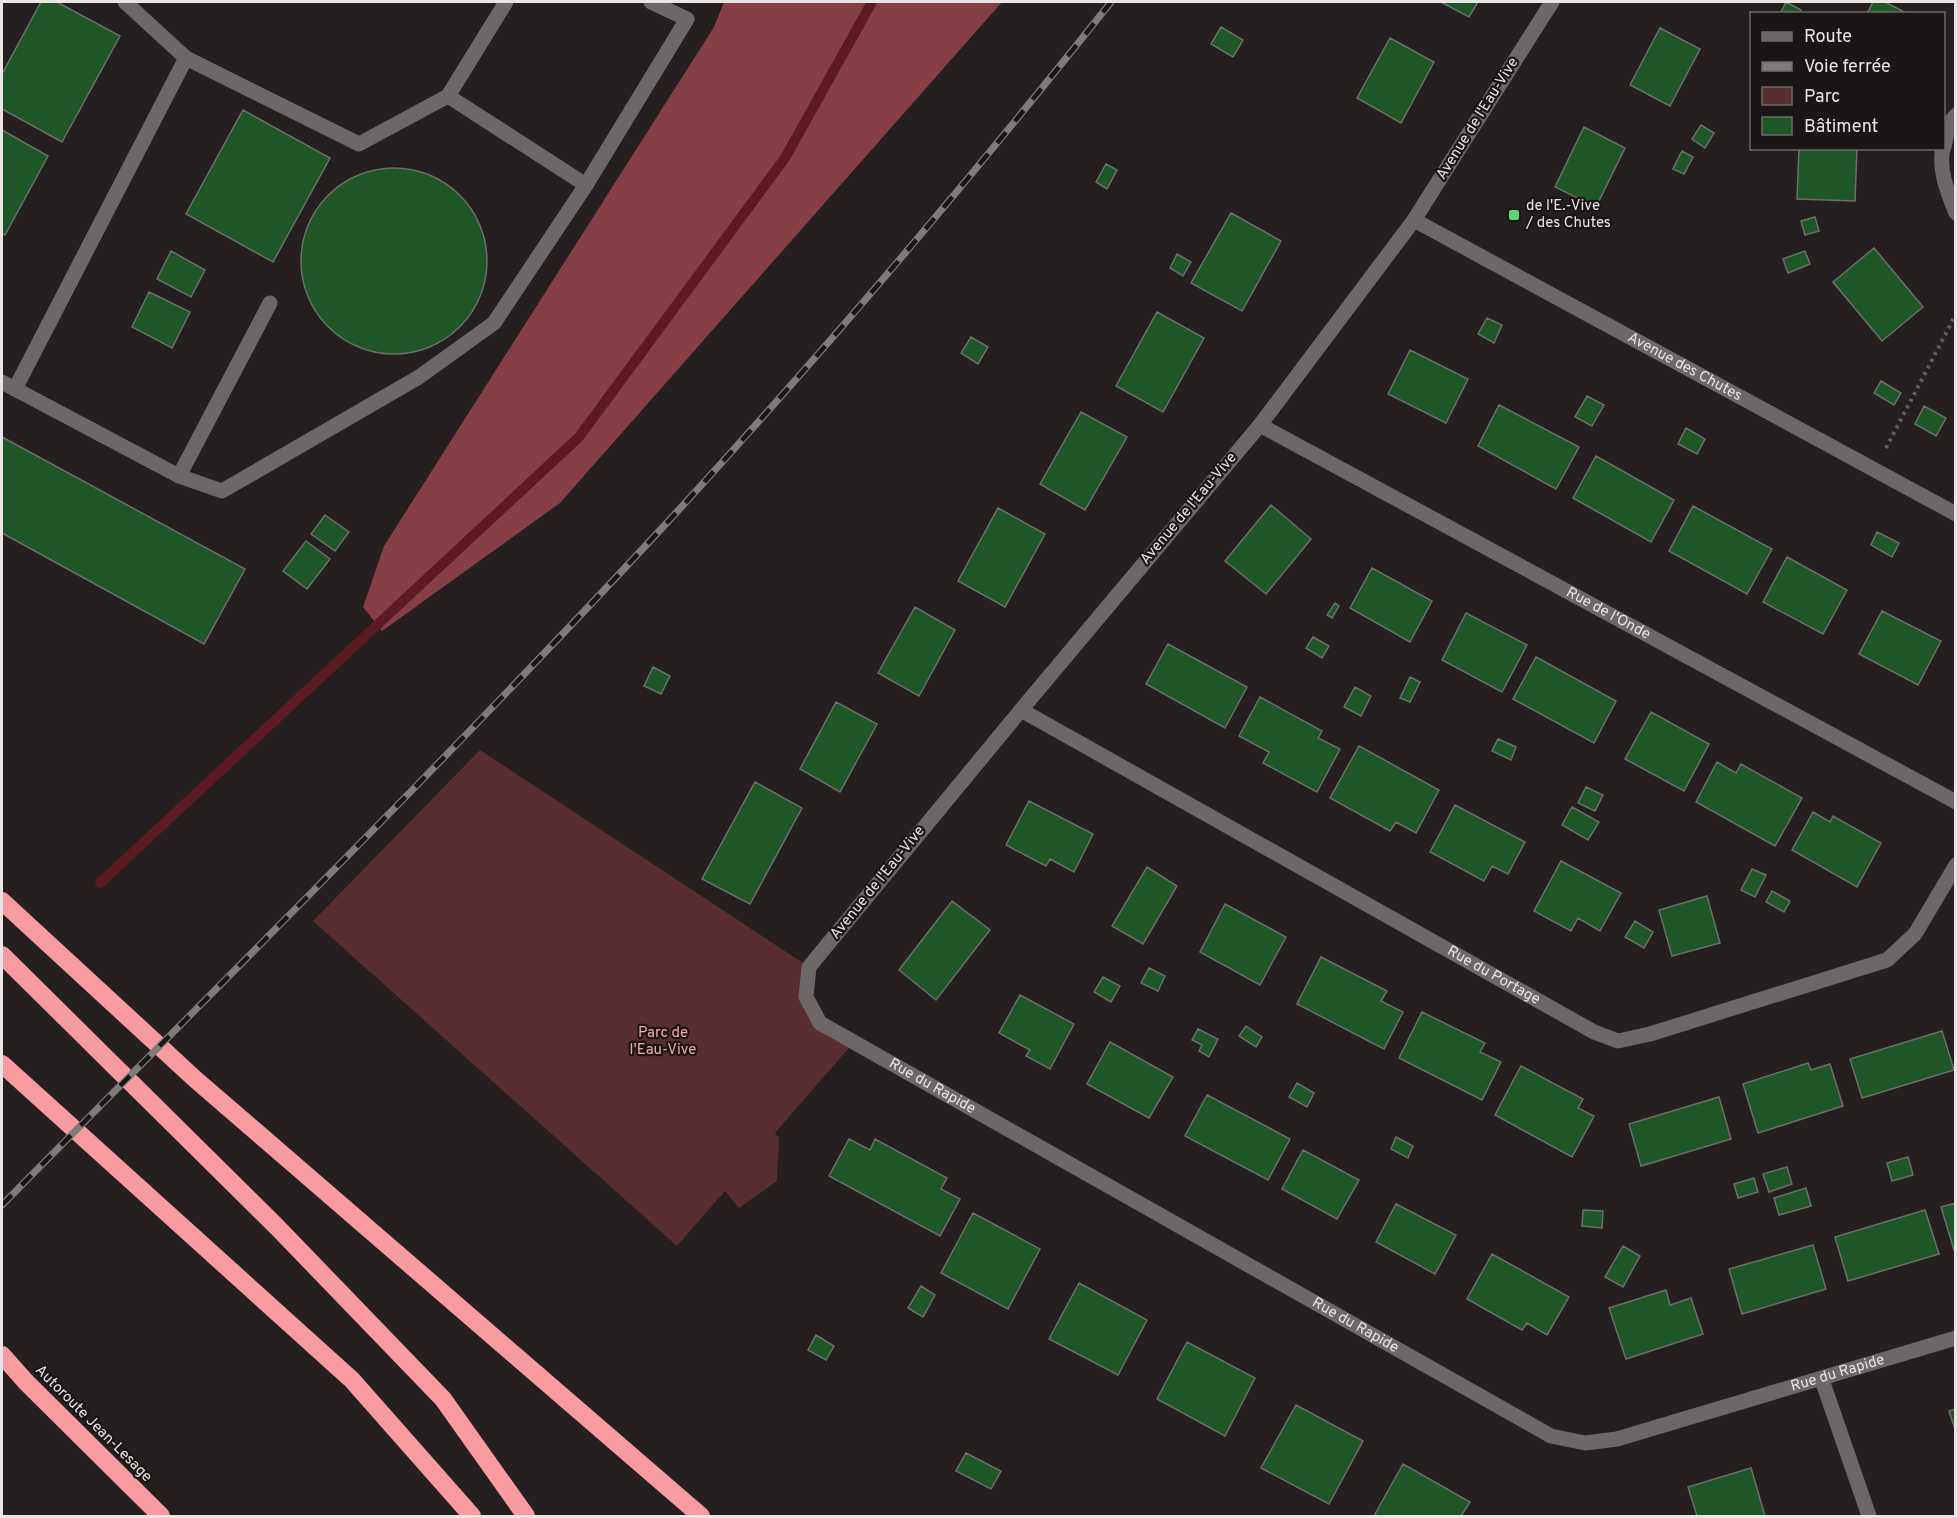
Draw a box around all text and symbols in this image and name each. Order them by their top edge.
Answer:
legend [1750,12,1945,150]
text: Route [1804,26,1852,49]
street label: Avenue de l'Eau-Vive [1433,54,1523,184]
text: Voie ferrée [1804,56,1891,79]
text: Parc [1804,86,1840,109]
text: Bâtiment [1804,116,1878,139]
place label: de l'E.-Vive / des Chutes [1525,197,1611,233]
marker: de l'E.-Vive / des Chutes [1507,208,1521,222]
street label: Avenue des Chutes [1624,328,1745,406]
street label: Avenue de l'Eau-Vive [1137,449,1241,569]
street label: Rue de l'Onde [1563,583,1654,644]
street label: Avenue de l'Eau-Vive [826,822,930,944]
street label: Rue du Portage [1443,942,1544,1009]
park label: Parc de l'Eau-Vive [630,1024,696,1060]
street label: Rue du Rapide [885,1054,979,1118]
street label: Rue du Rapide [1308,1293,1402,1358]
street label: Rue du Rapide [1789,1350,1887,1396]
street label: Autoroute Jean-Lesage [30,1361,156,1487]

